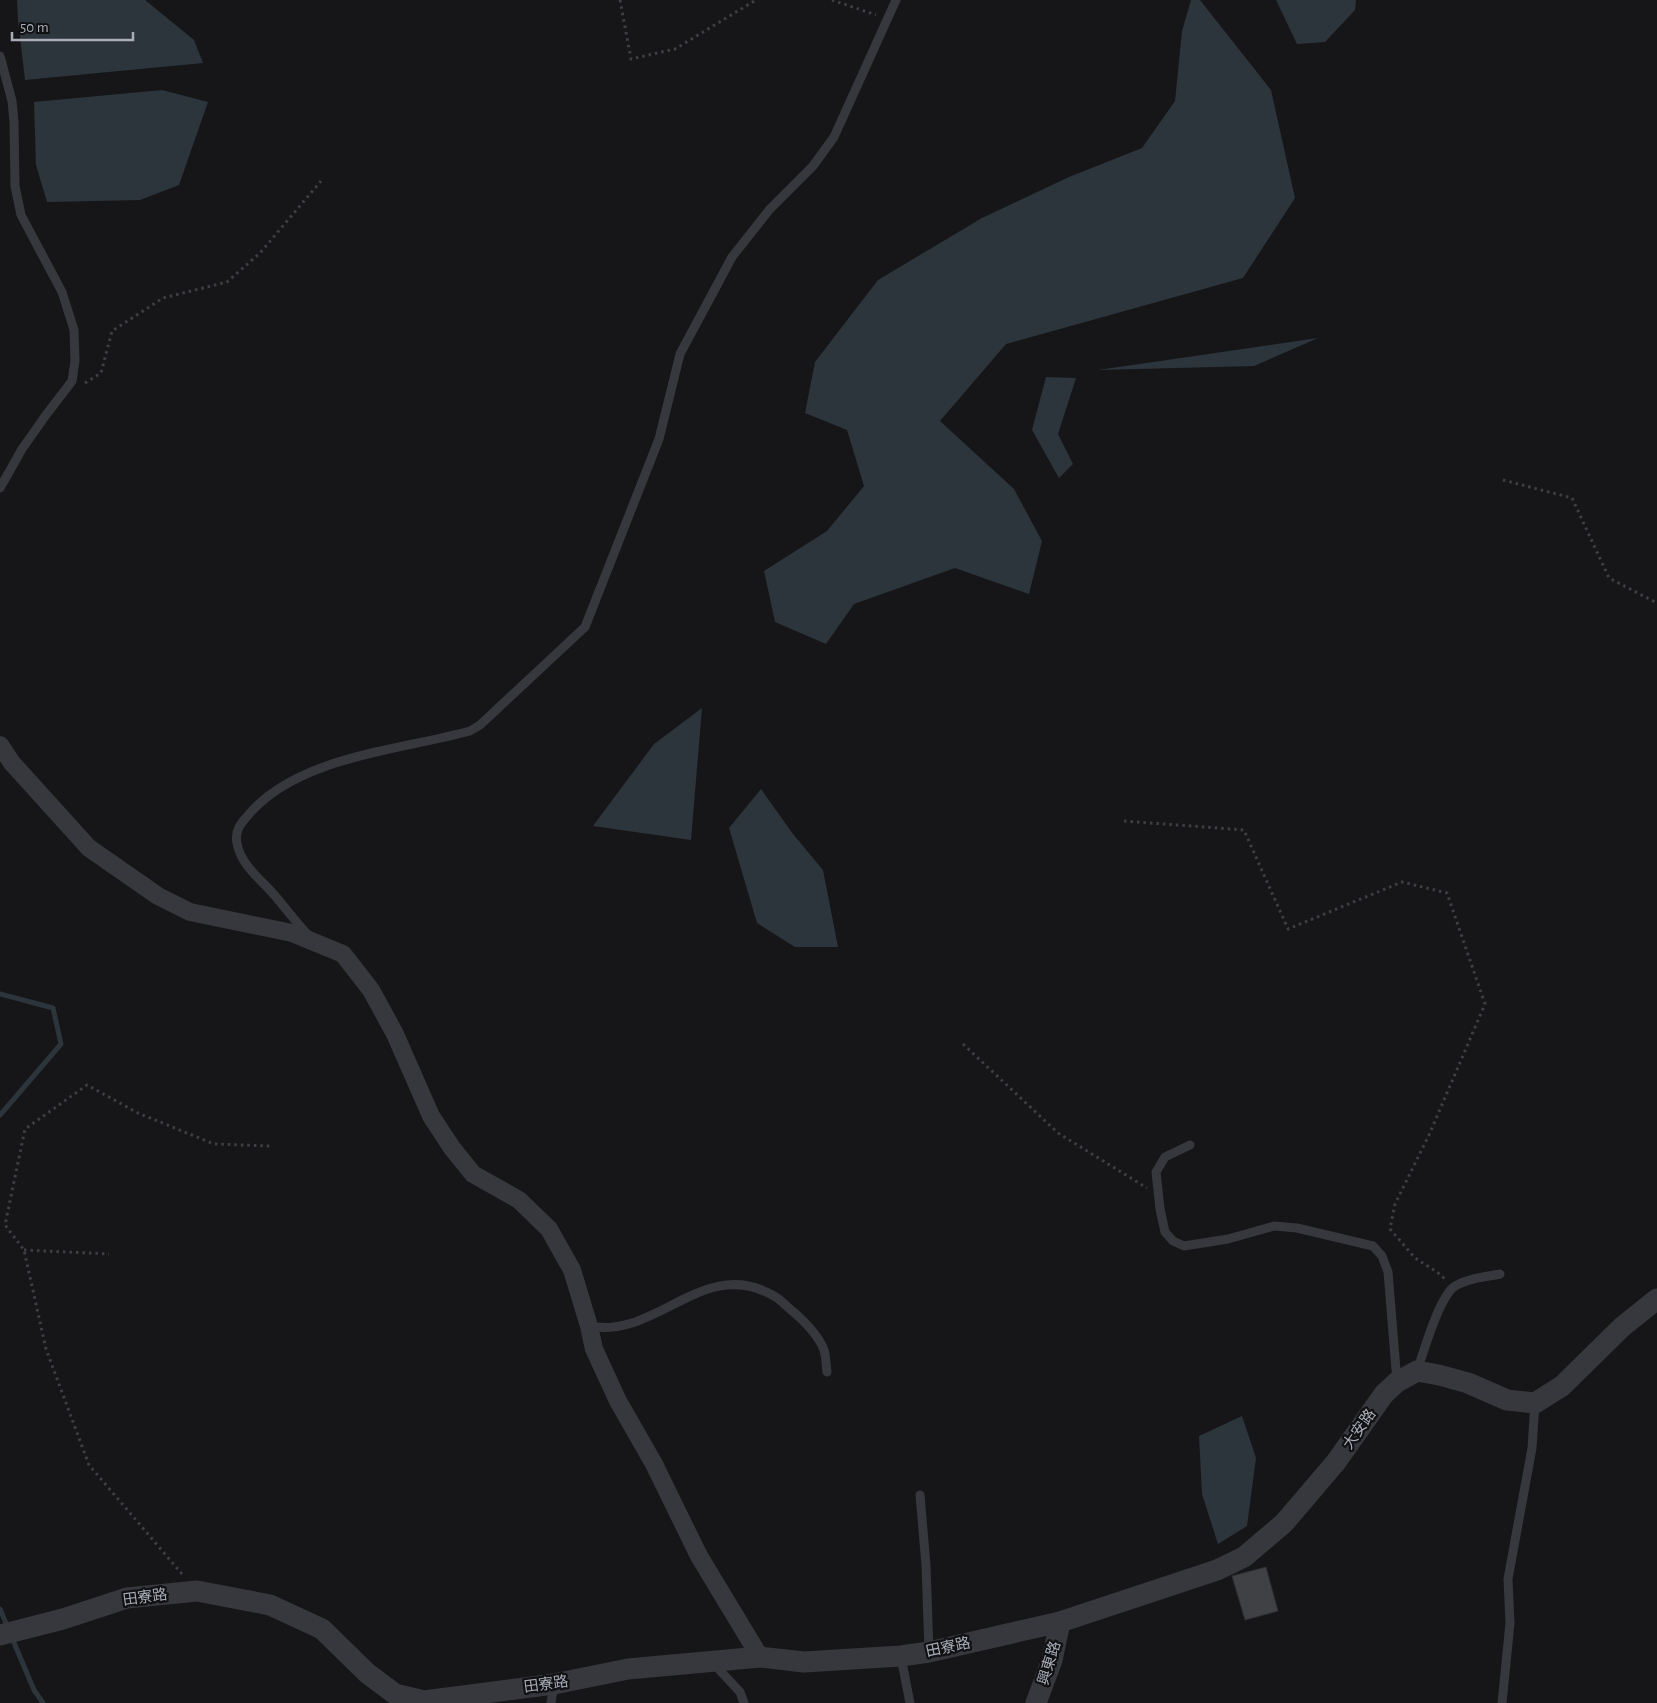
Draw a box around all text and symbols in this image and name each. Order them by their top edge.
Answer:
scale bar [12,10,134,42]
text: 50 m [20,20,49,35]
street label: 大安路 [1340,1406,1378,1452]
street label: 田寮路 [122,1586,168,1608]
street label: 田寮路 [924,1634,972,1660]
street label: 興東路 [1035,1639,1063,1687]
street label: 田寮路 [523,1673,569,1695]

